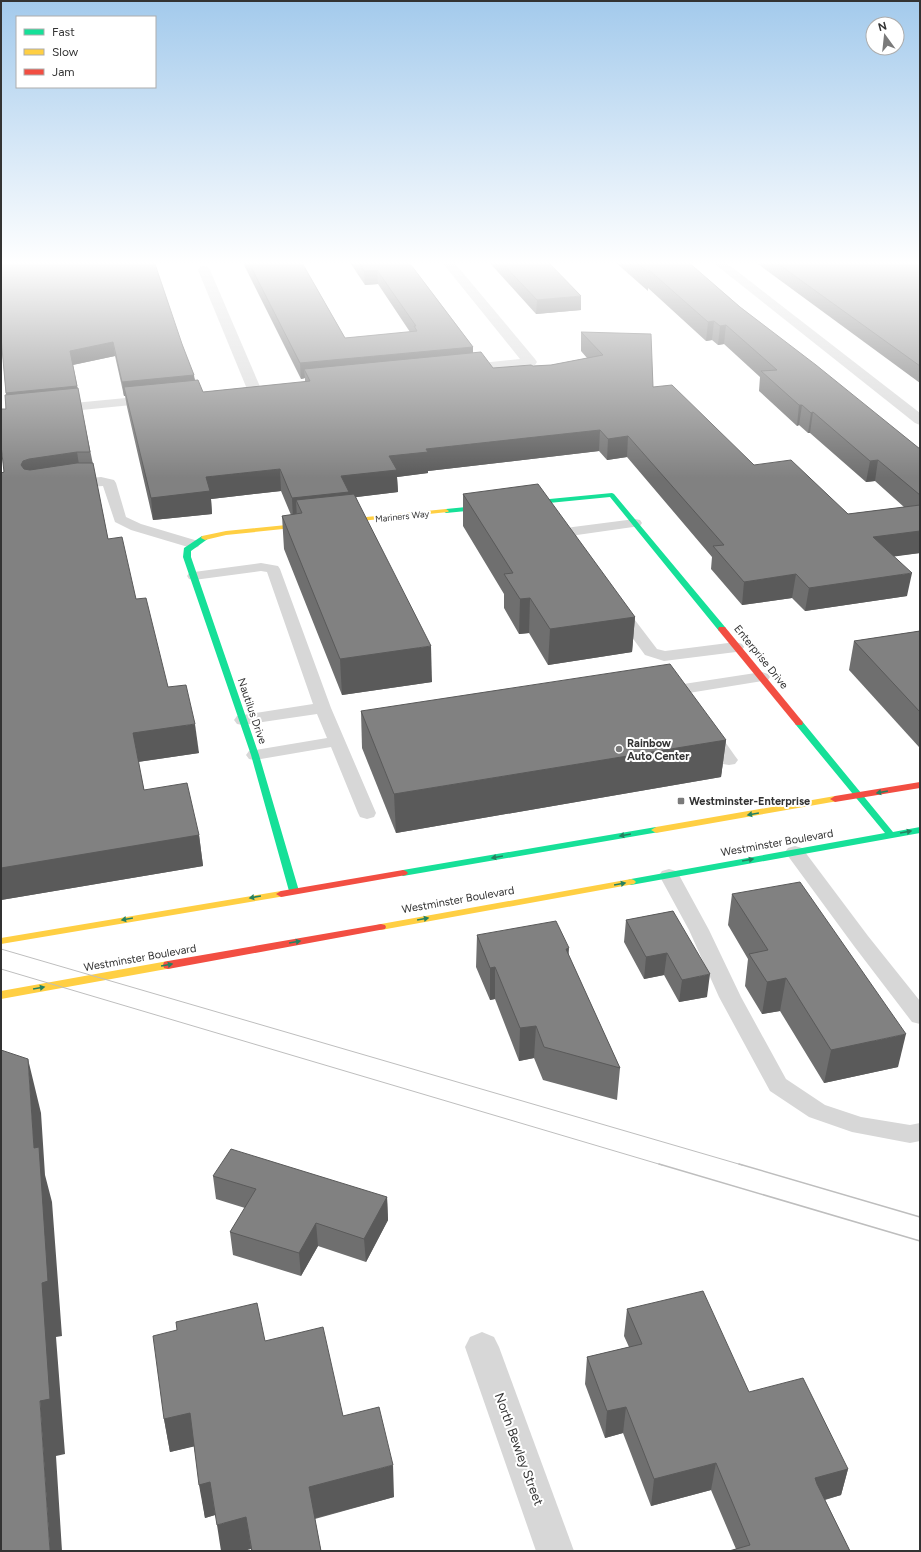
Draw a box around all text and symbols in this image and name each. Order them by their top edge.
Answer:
legend [16,16,156,88]
north arrow [865,16,905,56]
text: N [877,19,888,34]
text: Fast [52,25,75,39]
text: Slow [52,45,79,59]
text: Jam [52,65,75,79]
street label: Mariners Way [374,508,430,524]
street label: Enterprise Drive [731,622,791,692]
street label: Nautilus Drive [235,676,269,746]
place label: Rainbow Auto Center [627,737,690,763]
marker: Rainbow Auto Center [614,744,624,754]
one-way arrow [875,789,888,795]
place label: Westminster-Enterprise [689,795,810,808]
marker: Westminster-Enterprise [676,796,686,806]
one-way arrow [747,811,759,817]
street label: Westminster Boulevard [720,827,834,859]
one-way arrow [900,829,912,835]
one-way arrow [619,832,631,838]
one-way arrow [491,854,503,860]
one-way arrow [742,857,754,863]
one-way arrow [614,880,626,886]
street label: Westminster Boulevard [401,884,515,916]
one-way arrow [249,894,261,900]
one-way arrow [417,916,429,922]
one-way arrow [121,917,133,923]
one-way arrow [289,939,301,945]
street label: Westminster Boulevard [83,942,197,974]
one-way arrow [161,962,173,968]
one-way arrow [33,985,45,991]
street label: North Bewley Street [492,1391,546,1507]

